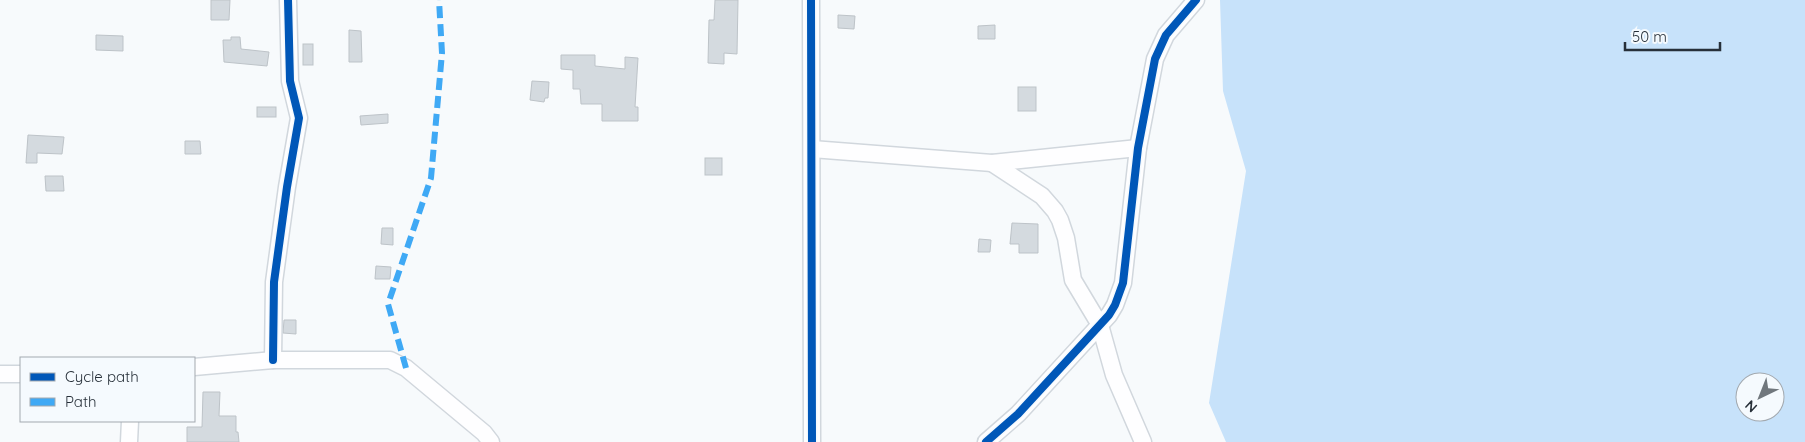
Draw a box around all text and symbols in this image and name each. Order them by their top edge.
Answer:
scale bar [1625,20,1720,52]
text: 50 m [1632,27,1667,46]
legend [20,357,195,422]
text: Cycle path [65,367,139,386]
north arrow [1735,372,1785,422]
text: Path [65,392,97,411]
text: N [1741,396,1761,417]

